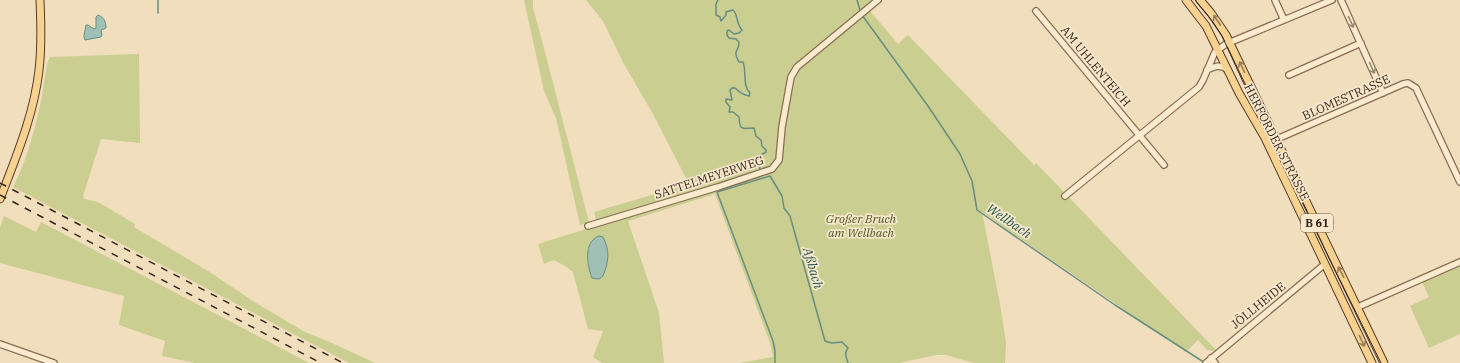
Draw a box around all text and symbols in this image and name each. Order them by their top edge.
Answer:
one-way arrow [1213,15,1221,26]
one-way arrow [1348,15,1355,27]
street label: AM UHLENTEICH [1058,23,1134,109]
one-way arrow [1238,61,1245,73]
one-way arrow [1369,62,1376,74]
street label: BLOMESTRASSE [1300,71,1392,123]
street label: HERFORDER STRASSE [1241,81,1313,203]
street label: SATTELMEYERWEG [652,152,766,202]
water label: Wellbach [983,200,1035,242]
park label: Großer Bruch am Wellbach [826,211,897,240]
road number: B 61 [1301,214,1333,232]
water label: Aßbach [799,244,827,291]
one-way arrow [1336,266,1344,278]
street label: JÖLLHEIDE [1228,278,1288,332]
one-way arrow [1359,335,1366,347]

